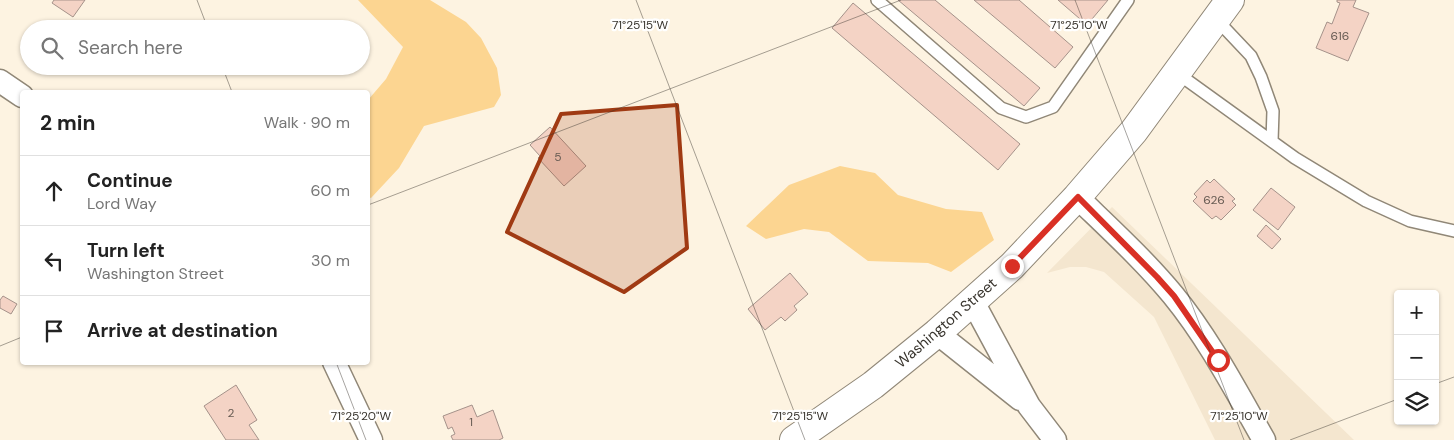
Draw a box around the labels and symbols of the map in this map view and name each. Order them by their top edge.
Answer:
text: 71°25'15"W [612,17,668,33]
text: 71°25'10"W [1050,17,1108,33]
house number: 616 [1331,28,1349,44]
house number: 5 [554,149,562,165]
house number: 626 [1203,192,1225,208]
route end [1001,255,1024,278]
street label: Washington Street [891,273,1001,373]
route start [1207,349,1230,372]
house number: 2 [228,405,235,421]
text: 71°25'20"W [331,408,392,424]
text: 71°25'15"W [772,408,828,424]
text: 71°25'10"W [1210,408,1268,424]
house number: 1 [469,414,473,430]

